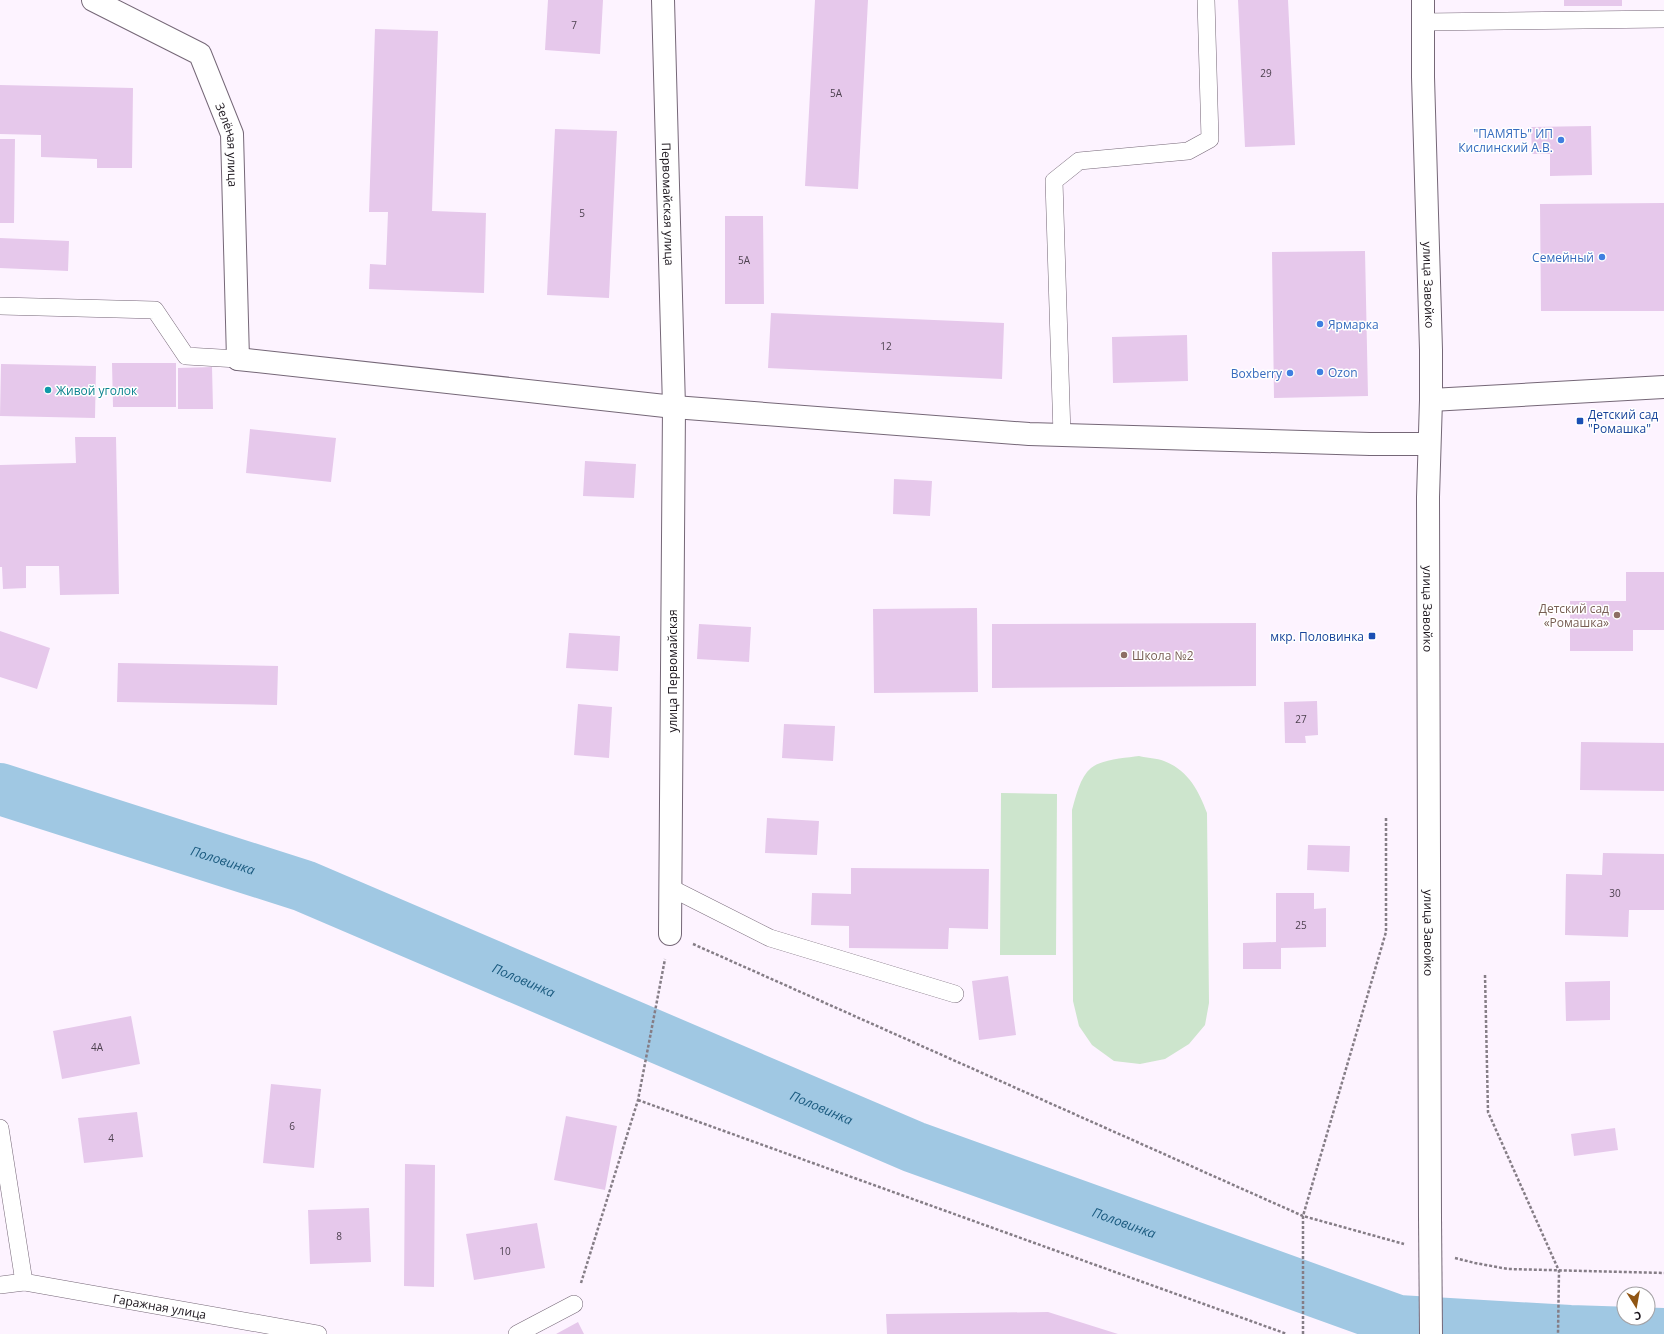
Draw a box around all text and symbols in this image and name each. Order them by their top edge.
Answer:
house number: 7 [571,18,577,32]
house number: 29 [1260,66,1272,80]
house number: 5А [830,86,843,100]
street label: Зелёная улица [212,100,242,187]
place label: "ПАМЯТЬ" ИП Кислинский А.В. [1458,125,1553,156]
marker: "ПАМЯТЬ" ИП Кислинский А.В. [1556,135,1566,145]
street label: Первомайская улица [658,142,679,266]
house number: 5 [579,206,585,220]
street label: улица Завойко [1419,241,1439,328]
place label: Семейный [1532,249,1594,266]
marker: Семейный [1597,252,1607,262]
house number: 5А [738,253,751,267]
place label: Ярмарка [1328,316,1379,333]
marker: Ярмарка [1315,319,1325,329]
house number: 12 [880,339,892,353]
place label: Ozon [1328,364,1358,381]
place label: Boxberry [1231,365,1283,382]
marker: Ozon [1315,367,1325,377]
marker: Boxberry [1285,368,1295,378]
place label: Живой уголок [56,382,138,399]
marker: Живой уголок [43,385,53,395]
place label: Детский сад "Ромашка" [1588,406,1658,437]
marker: Детский сад "Ромашка" [1575,416,1585,426]
street label: улица Завойко [1420,565,1437,652]
place label: Детский сад «Ромашка» [1539,600,1609,631]
street label: улица Первомайская [664,609,681,733]
marker: Детский сад «Ромашка» [1612,610,1622,620]
place label: мкр. Половинка [1270,628,1364,645]
marker: мкр. Половинка [1367,631,1377,641]
place label: Школа №2 [1132,647,1194,664]
marker: Школа №2 [1119,650,1129,660]
house number: 27 [1295,712,1307,726]
water label: Половинка [189,841,258,879]
house number: 30 [1609,886,1621,900]
street label: улица Завойко [1421,889,1438,976]
house number: 25 [1295,918,1307,932]
water label: Половинка [490,959,558,1002]
house number: 4А [91,1040,104,1054]
water label: Половинка [787,1086,856,1129]
house number: 6 [289,1119,295,1133]
house number: 4 [108,1131,114,1145]
water label: Половинка [1090,1203,1159,1242]
house number: 8 [336,1229,342,1243]
house number: 10 [499,1244,511,1258]
north arrow [1616,1286,1656,1326]
street label: Гаражная улица [112,1289,208,1323]
text: С [1633,1308,1643,1324]

